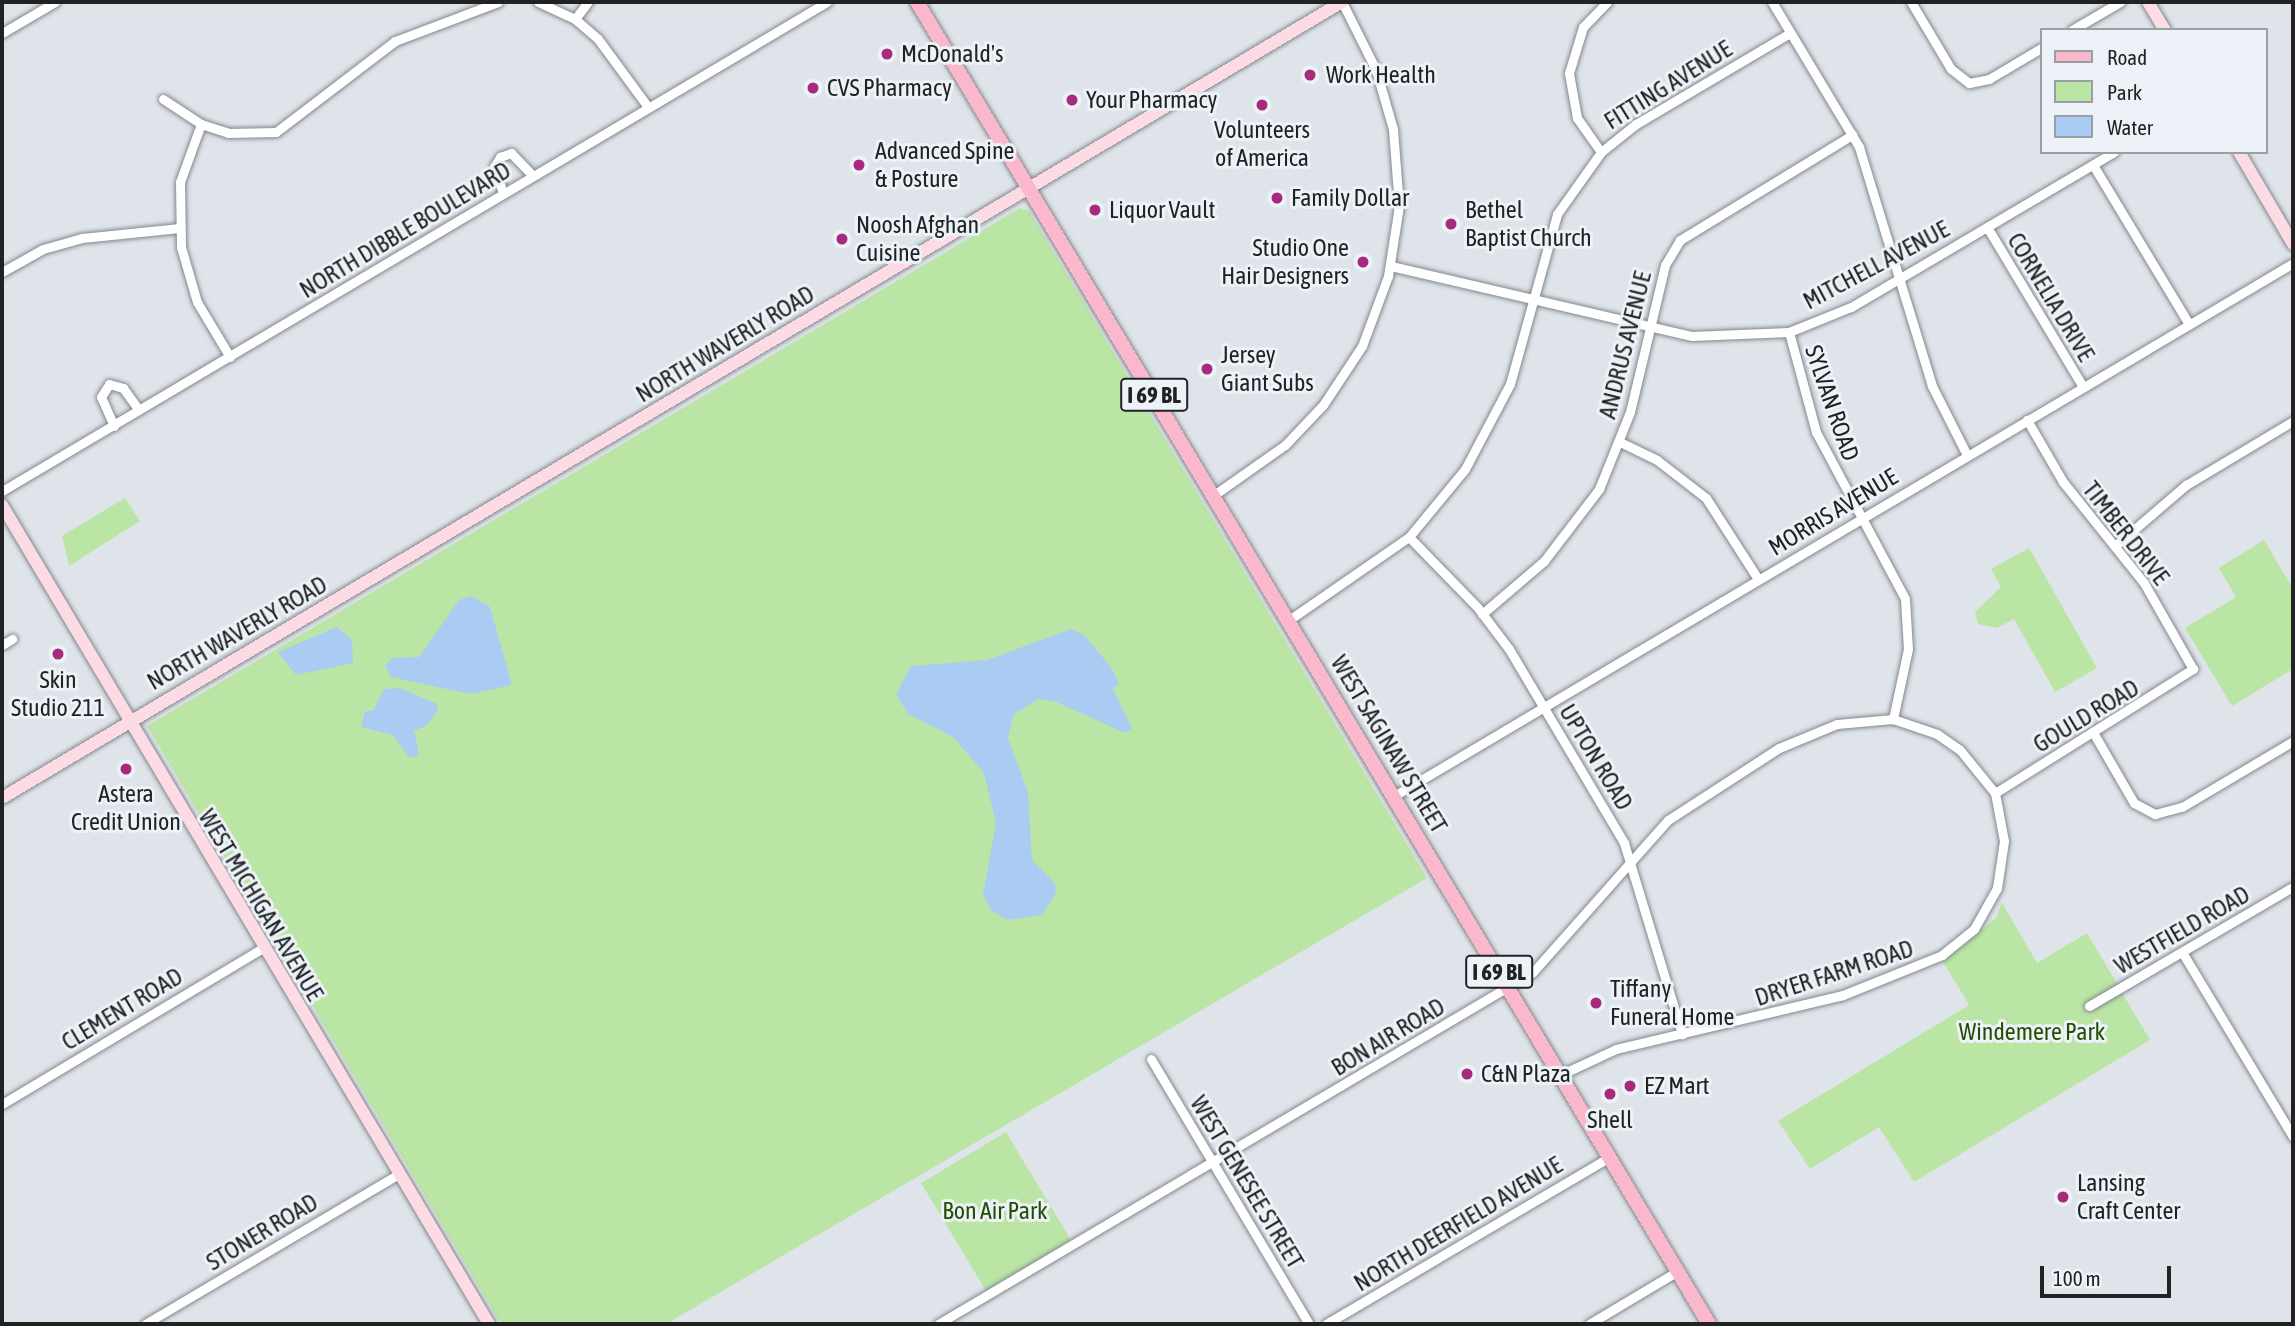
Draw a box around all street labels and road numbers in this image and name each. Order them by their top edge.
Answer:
street label: FITTING AVENUE [1599,34,1737,136]
street label: NORTH DIBBLE BOULEVARD [294,156,516,304]
street label: MITCHELL AVENUE [1798,215,1954,315]
street label: CORNELIA DRIVE [2001,228,2101,366]
street label: ANDRUS AVENUE [1593,268,1657,422]
street label: NORTH WAVERLY ROAD [631,279,819,409]
street label: SYLVAN ROAD [1799,341,1865,465]
road number: I 69 BL [1119,376,1189,414]
street label: MORRIS AVENUE [1763,462,1903,562]
street label: TIMBER DRIVE [2077,476,2175,590]
street label: NORTH WAVERLY ROAD [142,570,332,696]
street label: WEST SAGINAW STREET [1325,650,1453,838]
street label: GOULD ROAD [2028,673,2144,759]
street label: UPTON ROAD [1553,699,1639,815]
street label: WEST MICHIGAN AVENUE [192,804,330,1006]
street label: WESTFIELD ROAD [2109,880,2255,980]
street label: DRYER FARM ROAD [1751,934,1917,1012]
road number: I 69 BL [1464,953,1534,992]
street label: CLEMENT ROAD [56,962,188,1056]
street label: BON AIR ROAD [1326,992,1450,1082]
street label: WEST GENESEE STREET [1184,1090,1310,1274]
street label: NORTH DEERFIELD AVENUE [1349,1150,1567,1298]
street label: STONER ROAD [201,1188,323,1276]

